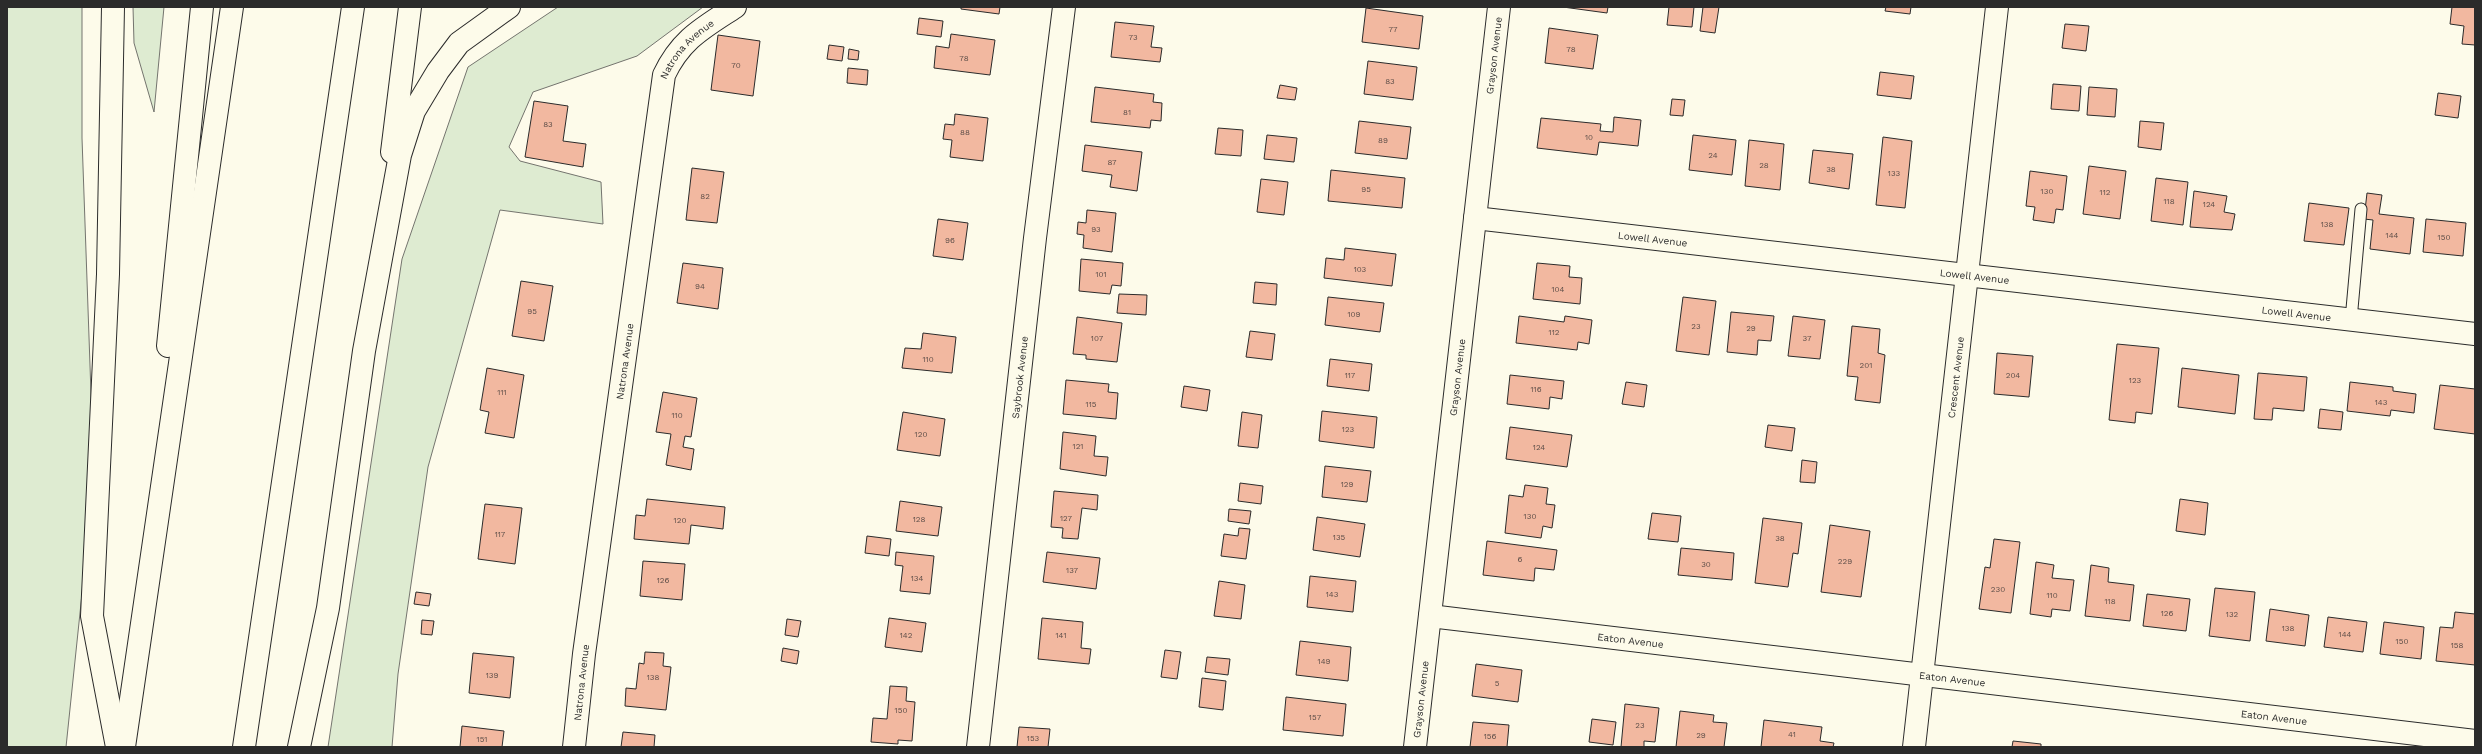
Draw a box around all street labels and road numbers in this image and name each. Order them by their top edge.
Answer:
street label: Grayson Avenue [1484,16,1504,95]
street label: Natrona Avenue [658,17,716,81]
street label: Lowell Avenue [1617,230,1688,249]
street label: Lowell Avenue [1939,267,2010,286]
street label: Lowell Avenue [2261,304,2332,323]
street label: Natrona Avenue [614,322,636,400]
street label: Saybrook Avenue [1010,335,1030,419]
street label: Crescent Avenue [1946,336,1966,419]
street label: Grayson Avenue [1448,338,1467,417]
street label: Eaton Avenue [1597,631,1664,650]
street label: Natrona Avenue [572,643,591,721]
street label: Grayson Avenue [1411,660,1431,739]
street label: Eaton Avenue [1918,670,1986,688]
street label: Eaton Avenue [2240,708,2308,727]

